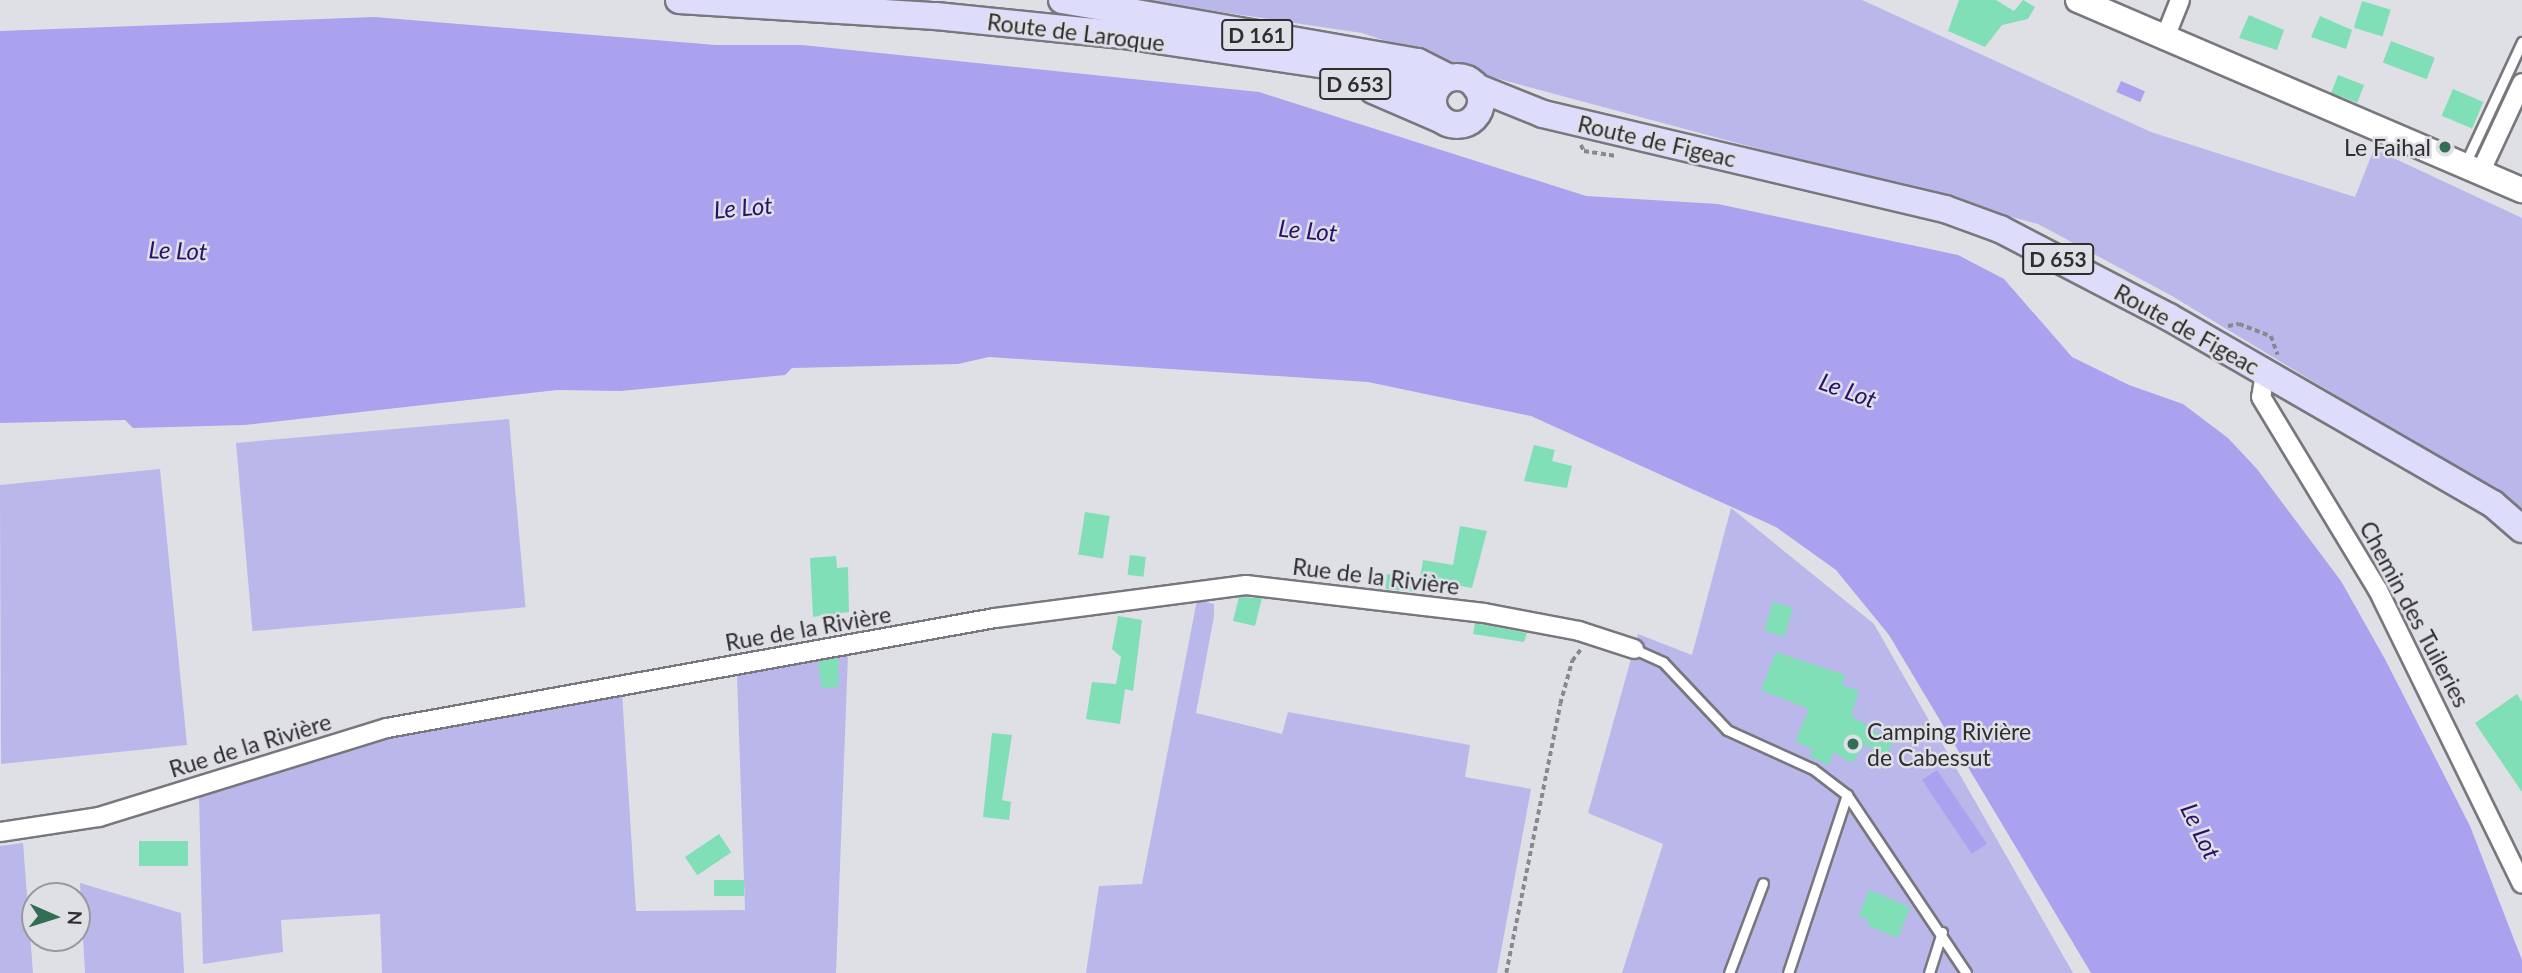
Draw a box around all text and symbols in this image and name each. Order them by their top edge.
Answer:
street label: Route de Laroque [986,7,1166,57]
road number: D 161 [1220,18,1294,52]
road number: D 653 [1318,66,1392,102]
street label: Route de Figeac [1575,109,1739,173]
place label: Le Faihal [2344,133,2431,161]
marker: Le Faihal [2437,139,2453,155]
water label: Le Lot [712,190,774,224]
water label: Le Lot [1277,213,1339,247]
water label: Le Lot [148,235,208,265]
road number: D 653 [2021,242,2095,276]
street label: Route de Figeac [2110,278,2264,380]
water label: Le Lot [1815,366,1881,414]
street label: Chemin des Tuileries [2354,516,2476,712]
street label: Rue de la Rivière [1291,552,1461,600]
street label: Rue de la Rivière [723,600,893,656]
street label: Rue de la Rivière [166,707,334,783]
place label: Camping Rivière de Cabessut [1867,717,2031,771]
marker: Camping Rivière de Cabessut [1845,736,1861,752]
water label: Le Lot [2175,798,2227,864]
north arrow [21,882,91,952]
text: N [64,910,87,926]

